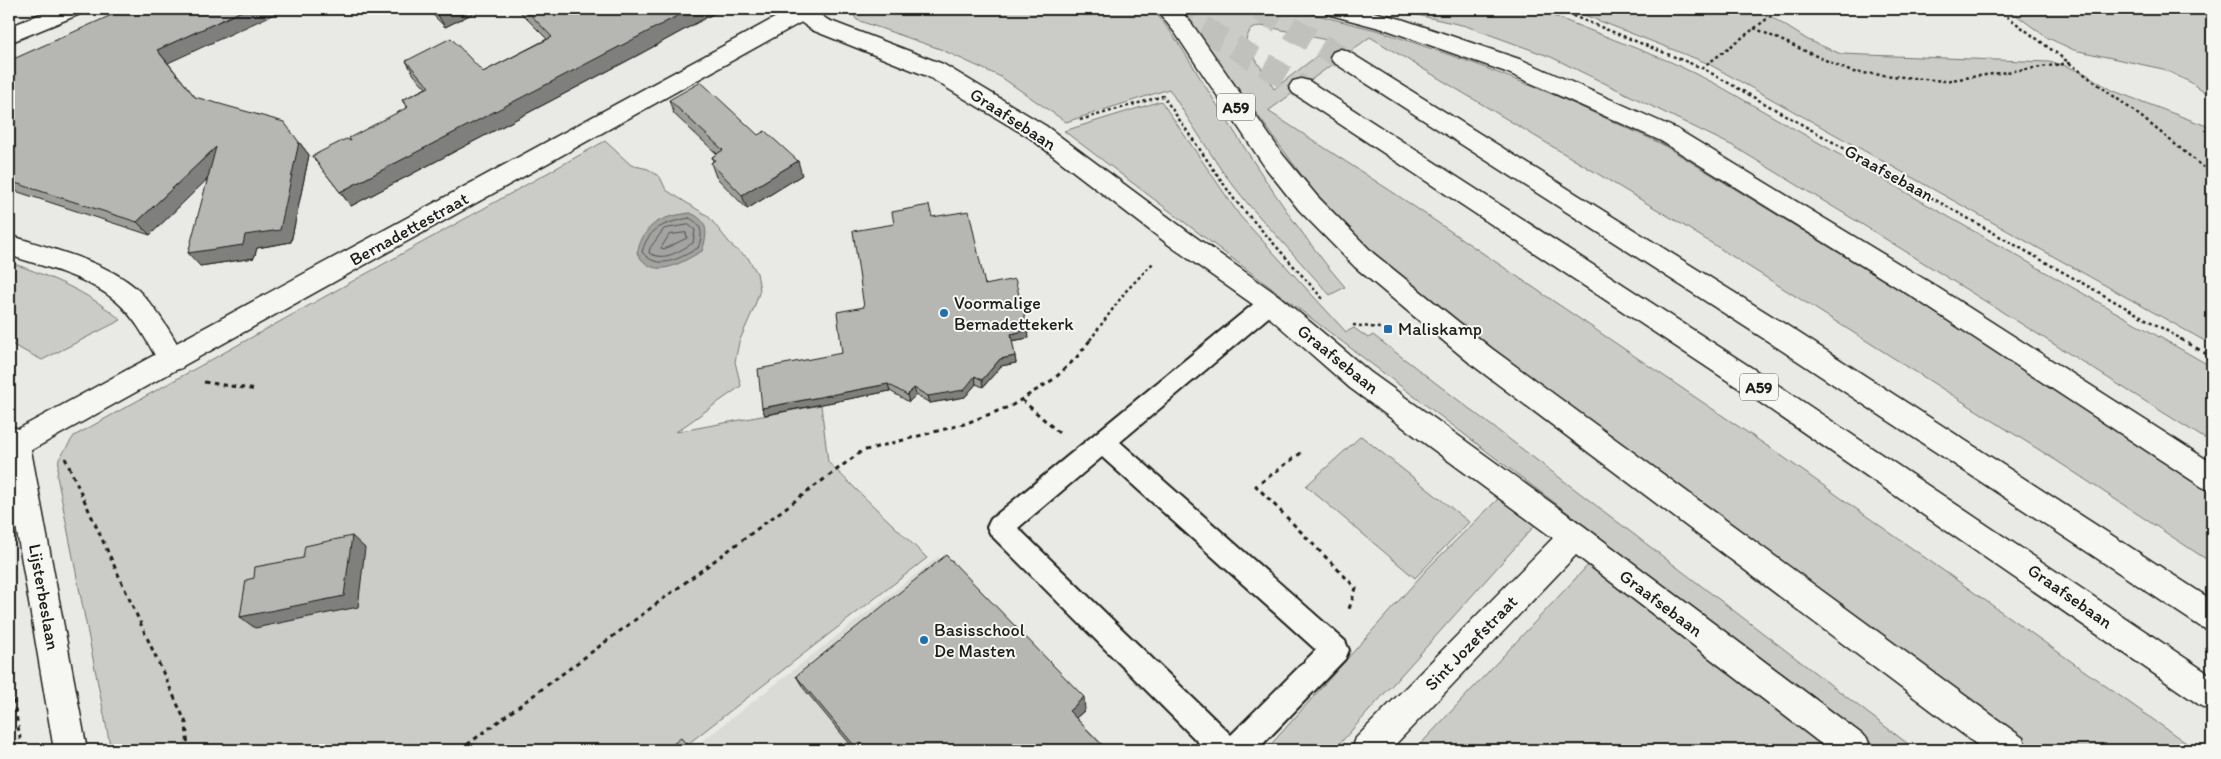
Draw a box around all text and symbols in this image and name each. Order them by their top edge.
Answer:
street label: Graafsebaan [966,83,1061,155]
road number: A59 [1217,94,1255,120]
street label: Graafsebaan [1841,139,1938,207]
street label: Bernadettestraat [346,187,472,271]
place label: Voormalige Bernadettekerk [954,292,1074,335]
marker: Voormalige Bernadettekerk [938,307,950,319]
place label: Maliskamp [1398,318,1482,340]
street label: Graafsebaan [1293,319,1384,399]
marker: Maliskamp [1382,323,1394,335]
road number: A59 [1740,374,1778,401]
street label: Lijsterbeslaan [24,542,64,652]
street label: Graafsebaan [2023,559,2117,634]
street label: Graafsebaan [1615,565,1707,642]
street label: Sint Jozefstraat [1420,591,1522,695]
place label: Basisschool De Masten [934,619,1025,662]
marker: Basisschool De Masten [918,634,930,646]

